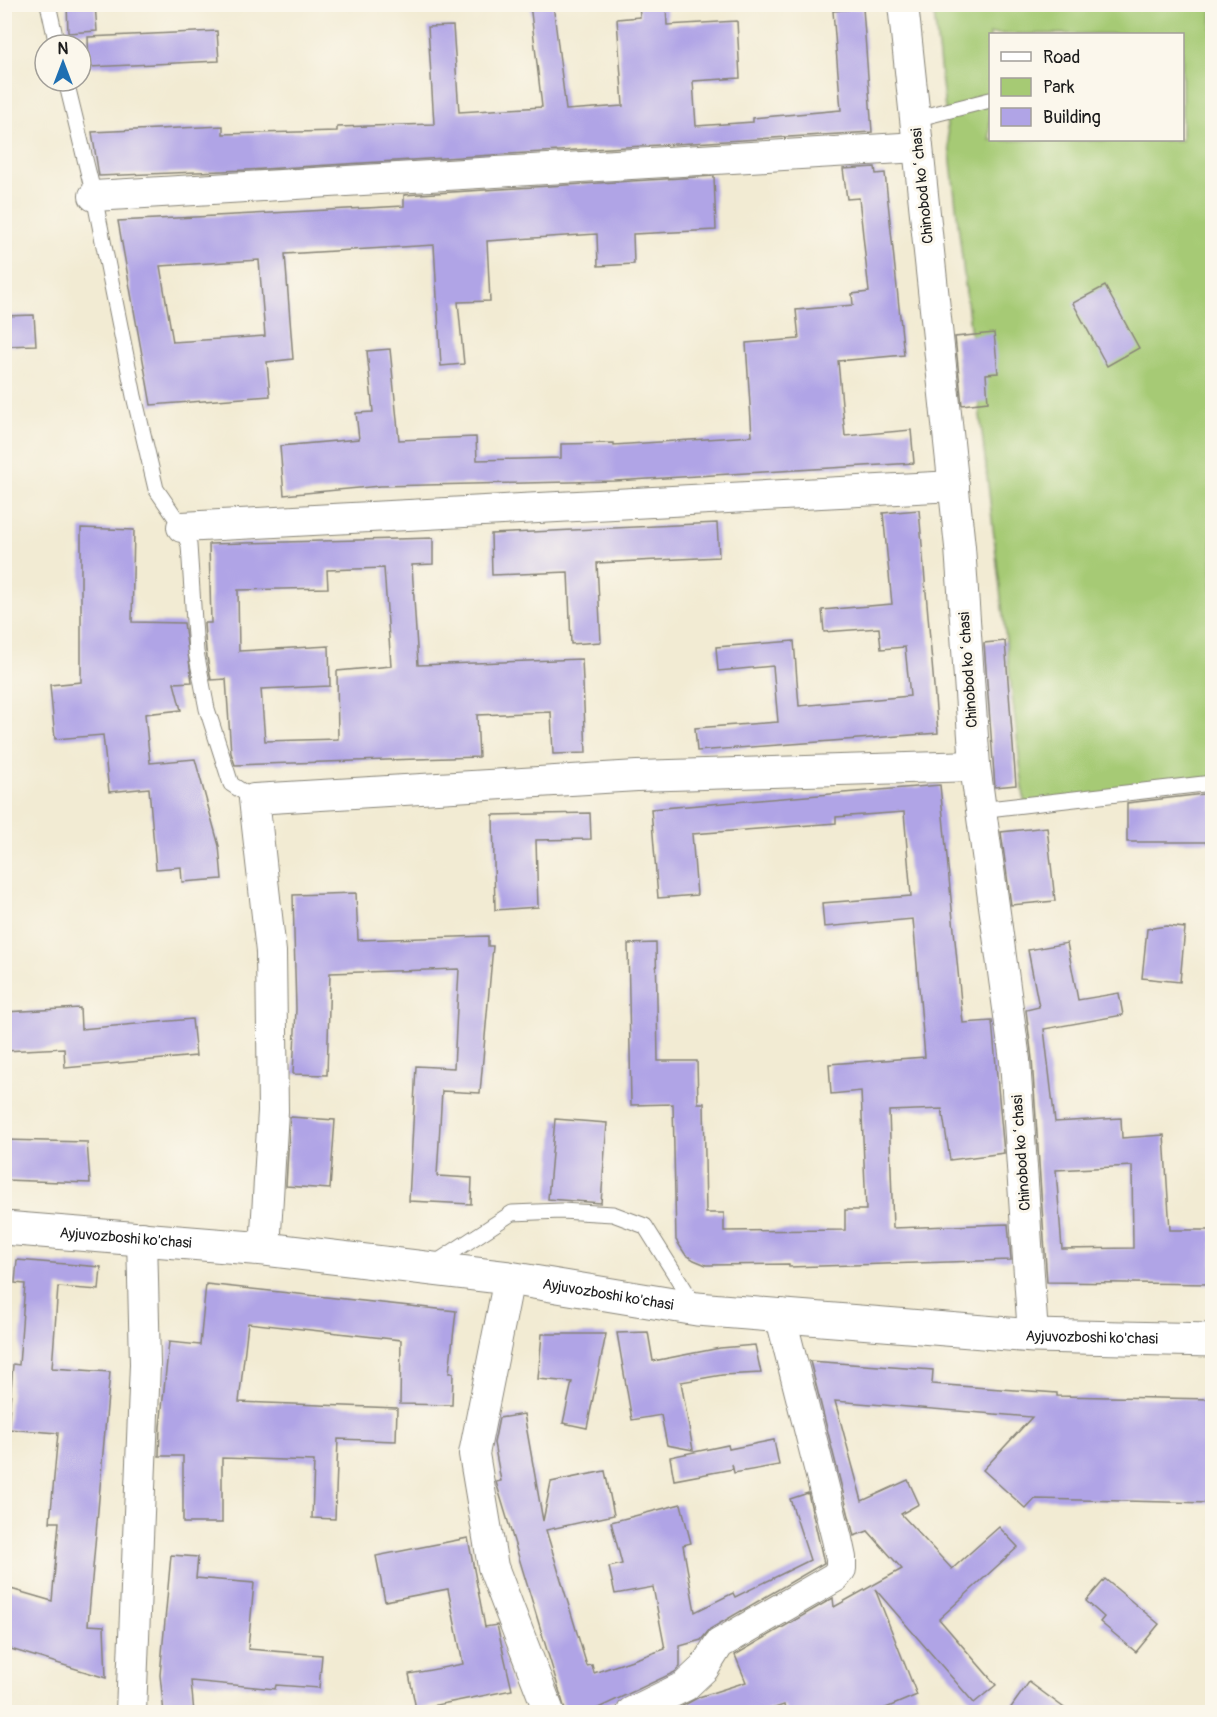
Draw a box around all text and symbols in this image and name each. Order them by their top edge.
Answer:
north arrow [33,33,93,93]
legend [989,33,1184,141]
text: N [58,39,69,59]
text: Road [1043,46,1080,69]
text: Park [1043,76,1075,99]
text: Building [1043,106,1101,129]
street label: Chinobod koʻchasi [907,127,938,245]
street label: Chinobod koʻchasi [955,611,982,729]
street label: Chinobod koʻchasi [1008,1094,1035,1212]
street label: Ayjuvozboshi ko'chasi [59,1223,193,1253]
street label: Ayjuvozboshi ko'chasi [541,1275,675,1315]
street label: Ayjuvozboshi ko'chasi [1025,1326,1159,1349]

